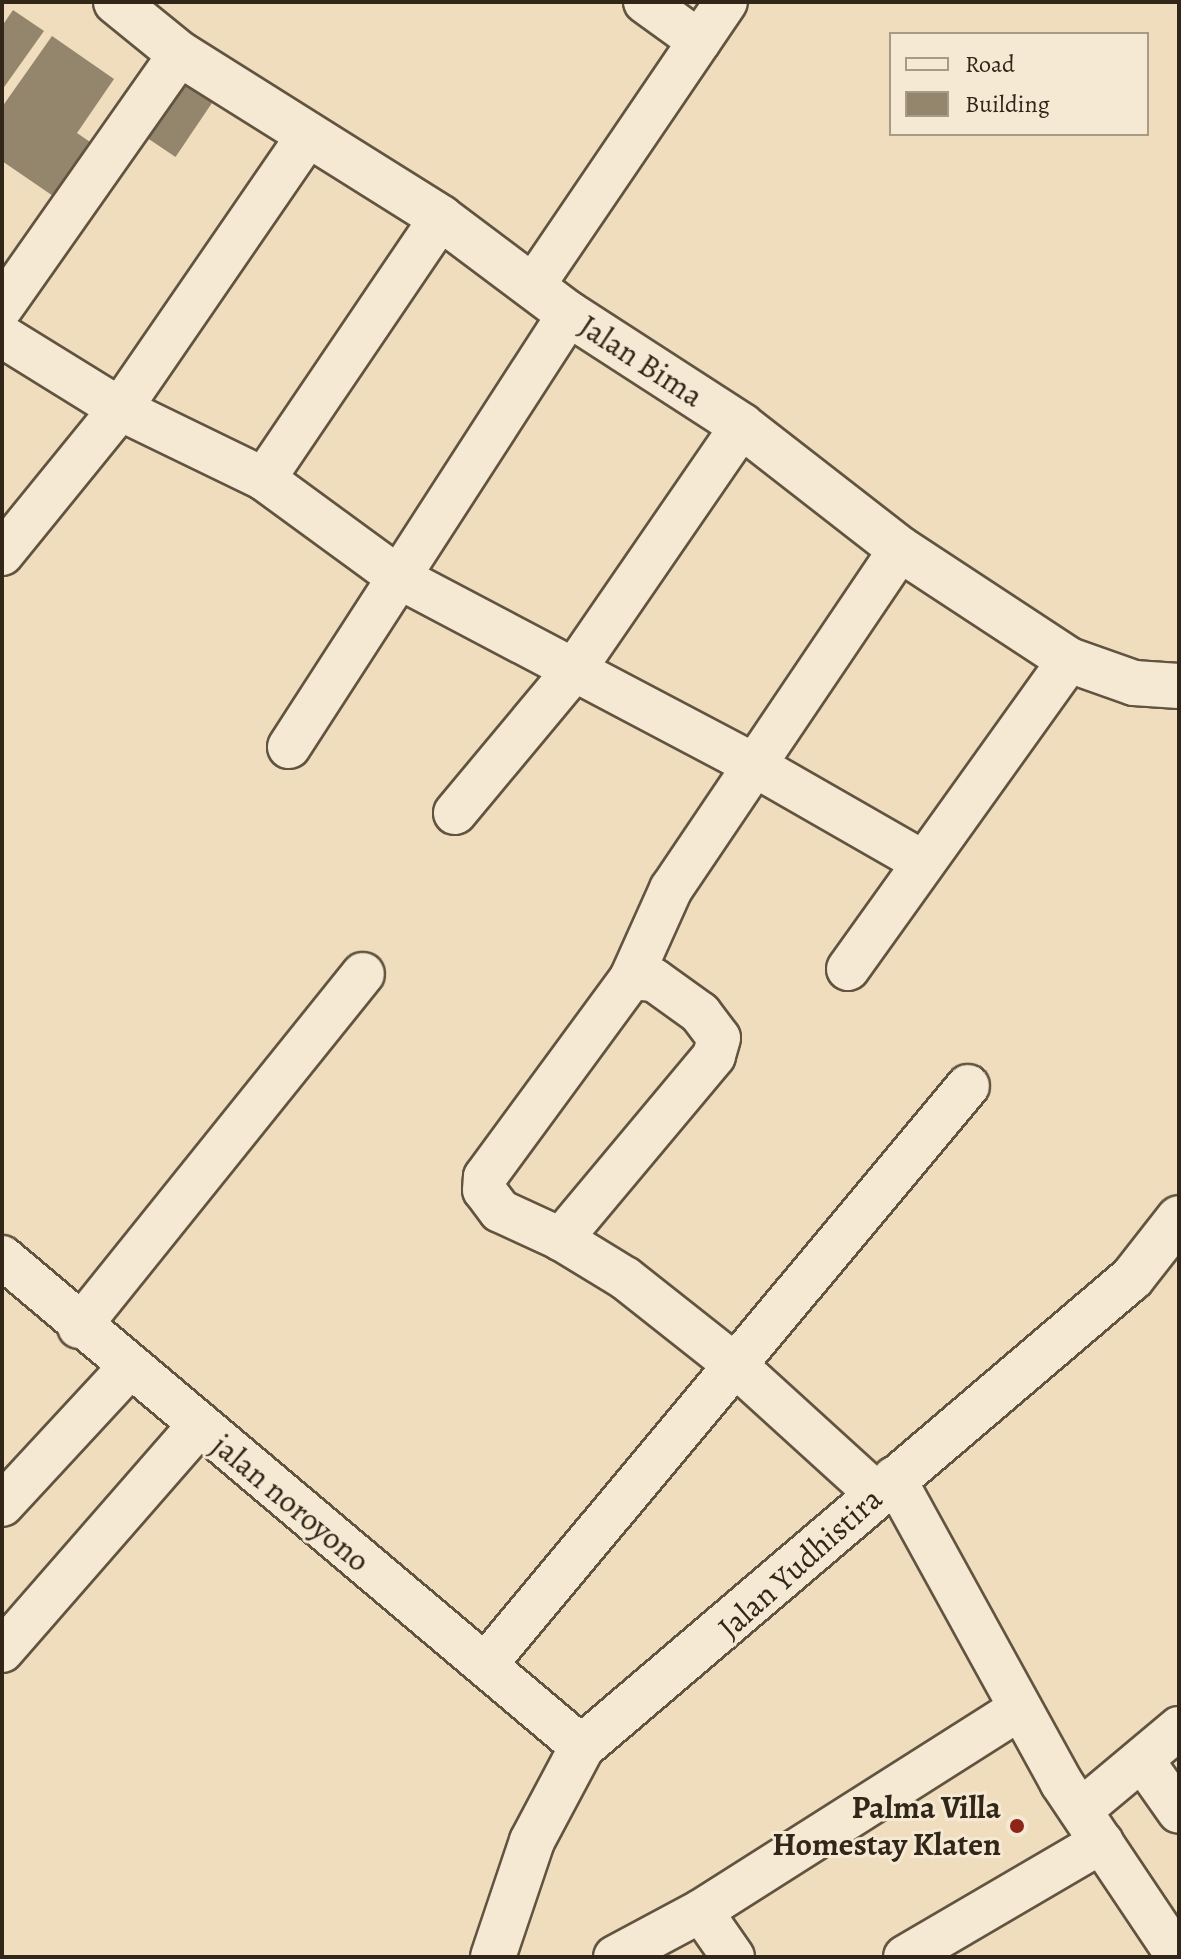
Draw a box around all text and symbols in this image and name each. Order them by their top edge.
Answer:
legend [889,32,1149,136]
text: Road [965,48,1015,80]
text: Building [965,88,1050,120]
street label: Jalan Bima [572,307,710,415]
street label: jalan noroyono [205,1426,377,1580]
street label: Jalan Yudhistira [710,1479,890,1647]
place label: Palma Villa Homestay Klaten [772,1789,1001,1864]
marker: Palma Villa Homestay Klaten [1008,1817,1026,1835]

